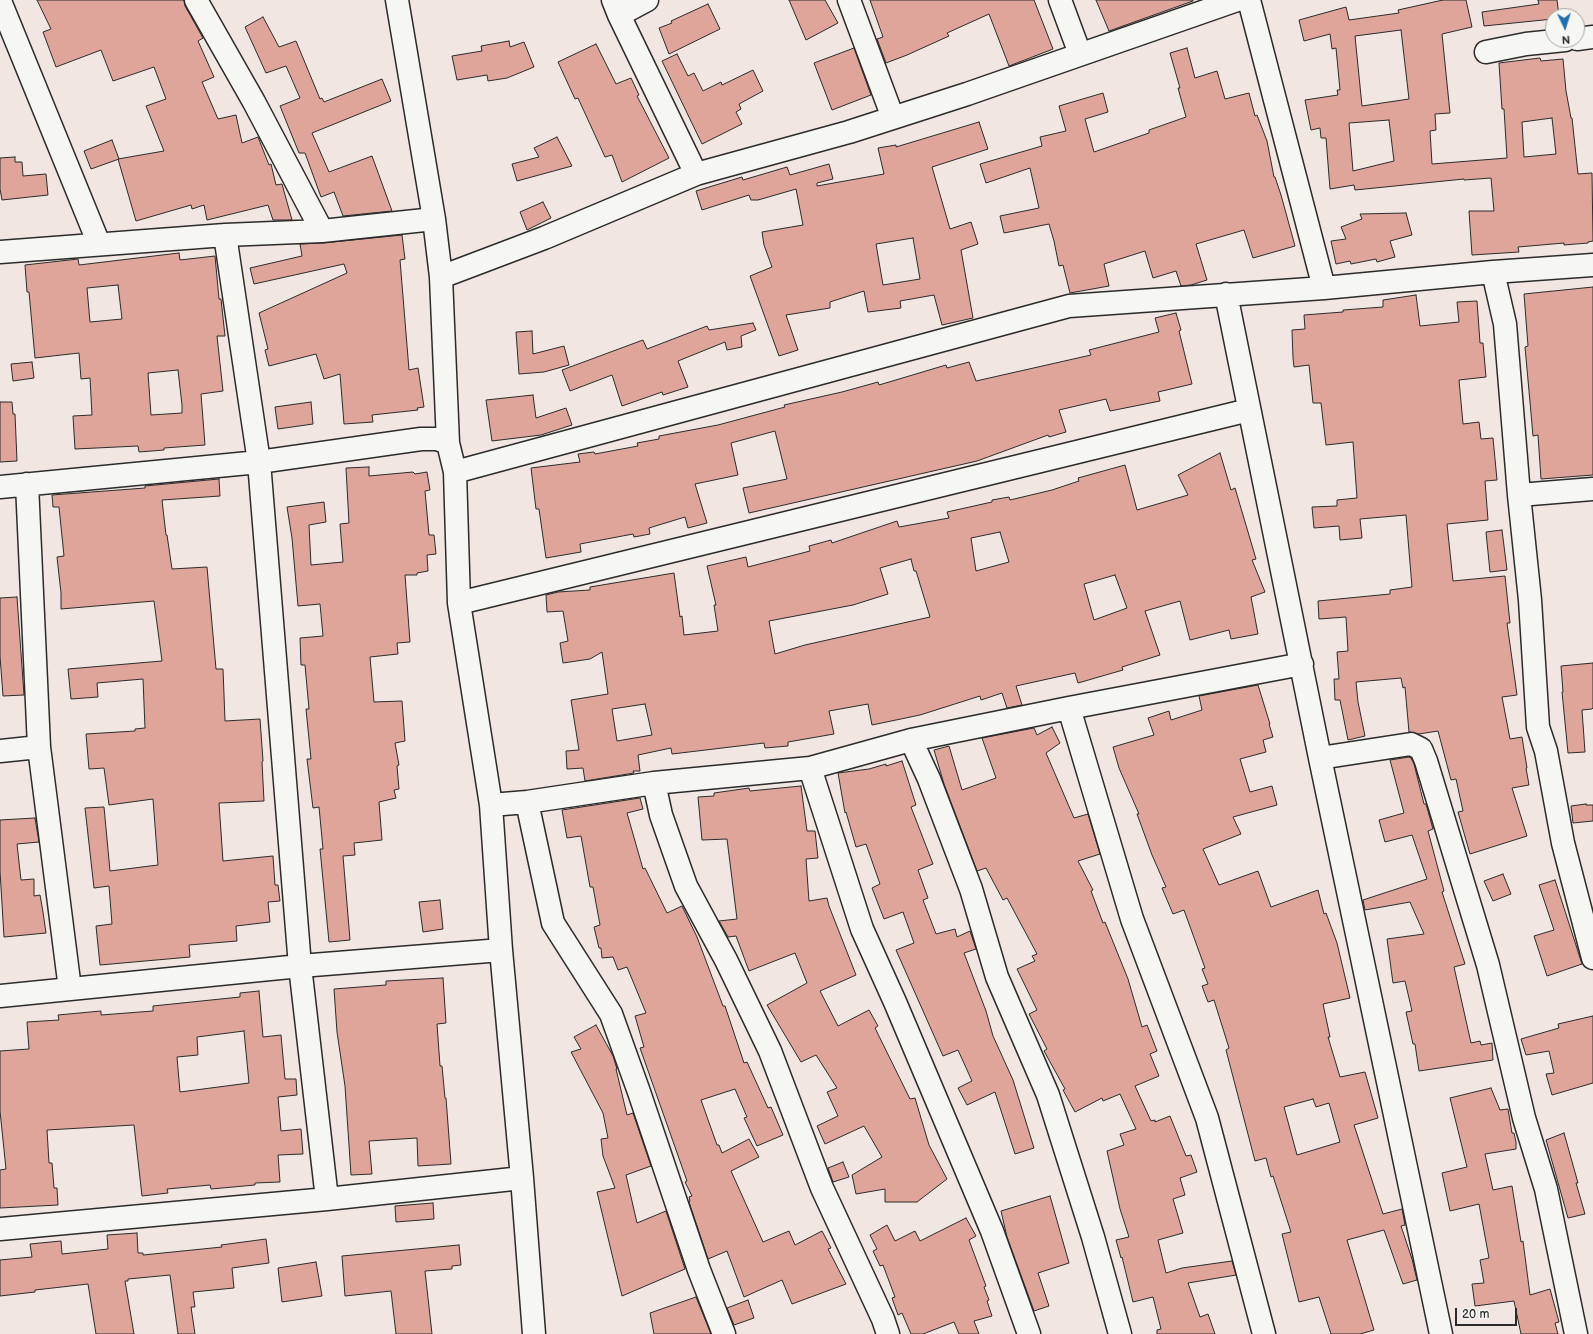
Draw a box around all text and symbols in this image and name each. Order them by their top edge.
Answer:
north arrow [1545,8,1585,48]
text: N [1561,33,1570,46]
scale bar [1457,1300,1519,1326]
text: 20 m [1462,1307,1489,1322]

